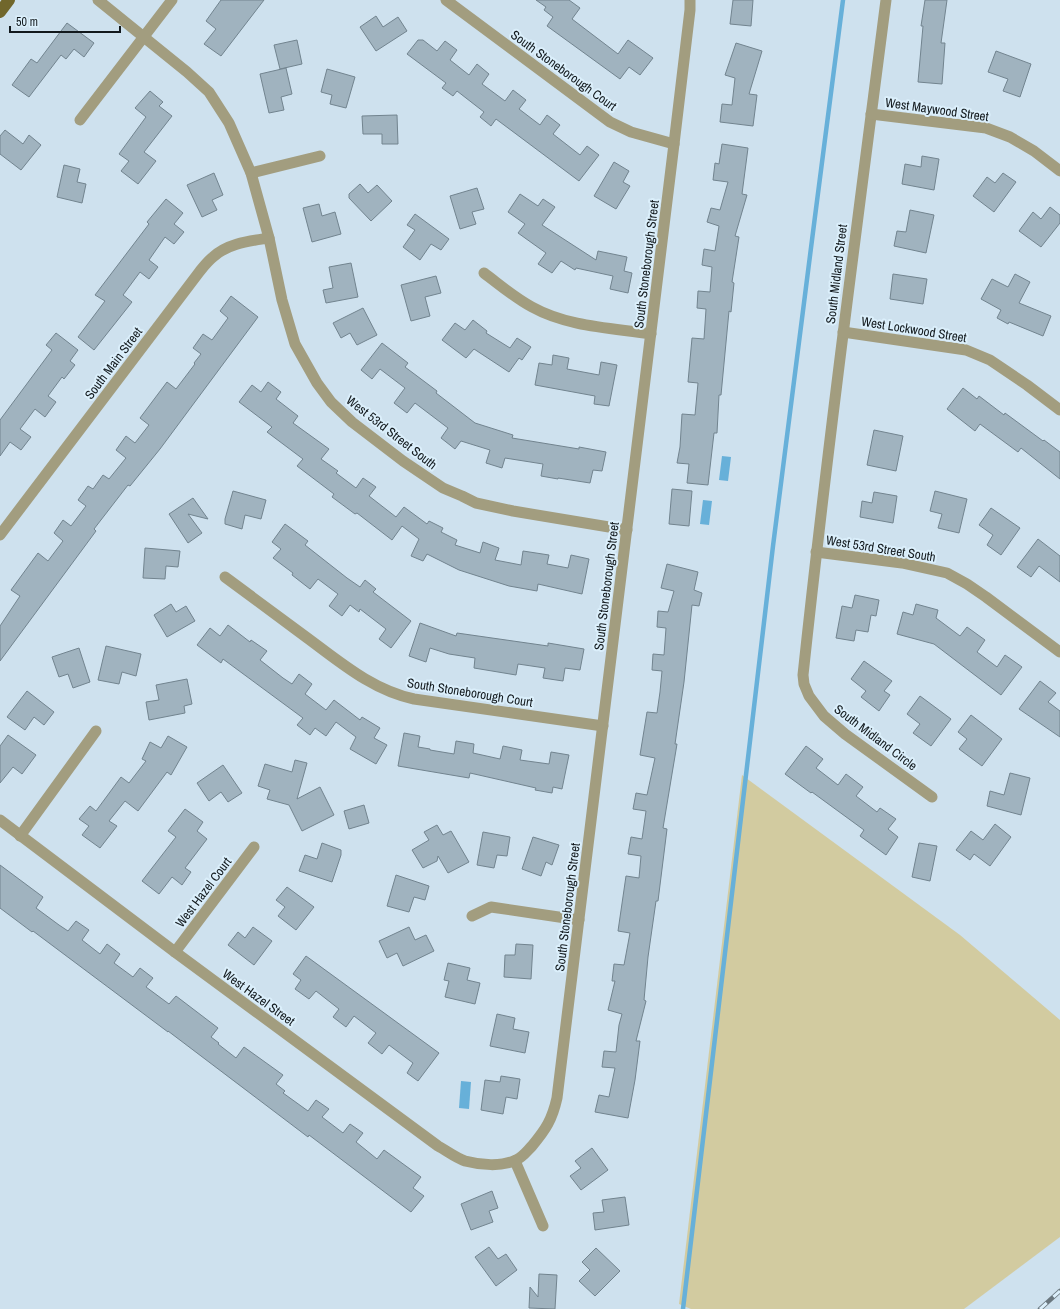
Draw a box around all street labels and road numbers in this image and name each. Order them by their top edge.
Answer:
street label: South Stoneborough Court [507,26,620,115]
street label: West Maywood Street [884,94,990,125]
street label: South Stoneborough Street [630,199,663,329]
street label: South Midland Street [822,223,851,325]
street label: West Lockwood Street [860,313,968,346]
street label: South Main Street [81,324,146,403]
street label: West 53rd Street South [343,392,441,473]
street label: South Stoneborough Street [590,521,623,651]
street label: West 53rd Street South [825,531,937,566]
street label: South Stoneborough Court [406,674,534,711]
street label: South Midland Circle [831,701,921,774]
street label: South Stoneborough Street [551,842,584,972]
street label: West Hazel Court [172,854,235,931]
street label: West Hazel Street [219,965,298,1029]

